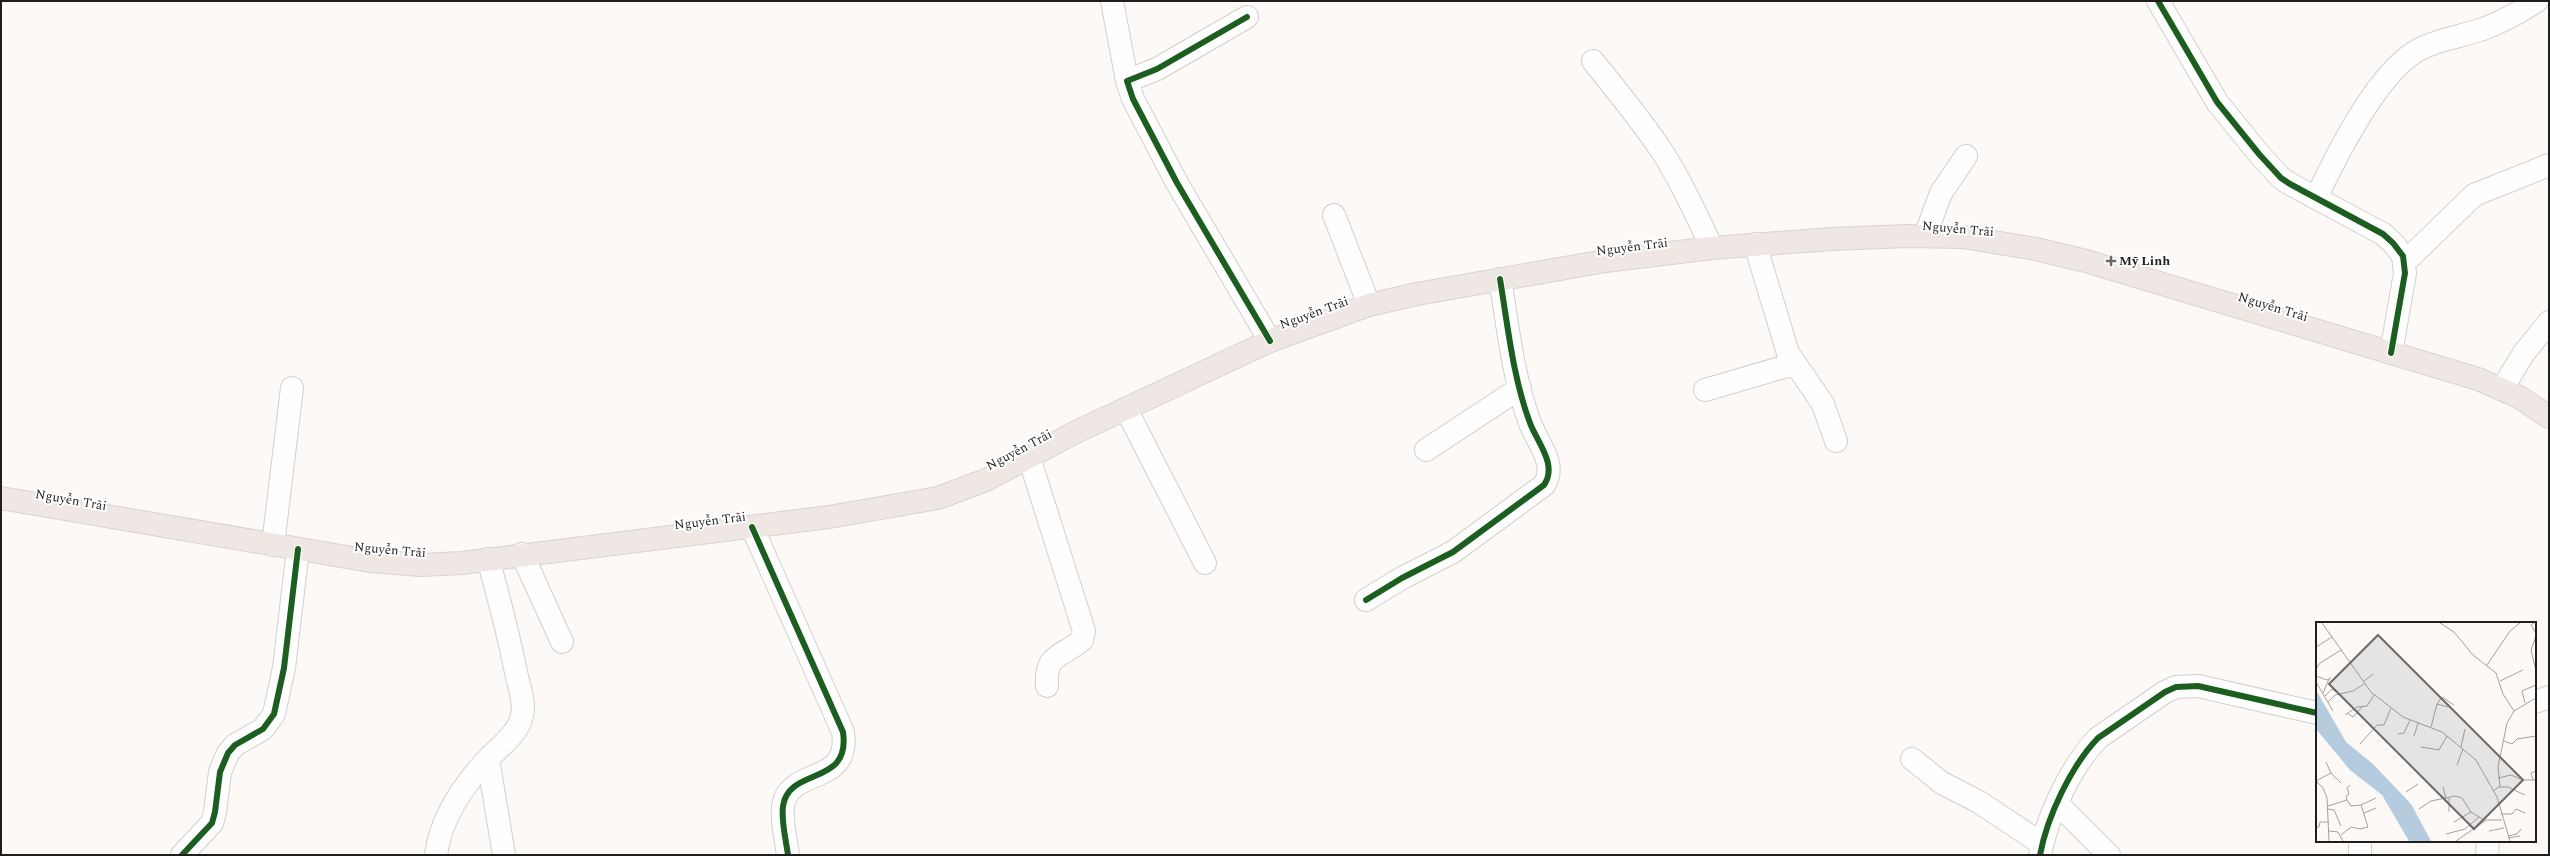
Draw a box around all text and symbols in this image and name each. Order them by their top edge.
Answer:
street label: Nguyễn Trãi [1921,216,1995,242]
street label: Nguyễn Trãi [1595,233,1669,261]
place label: Mỹ Linh [2119,251,2170,271]
marker: Mỹ Linh [2106,256,2116,266]
street label: Nguyễn Trãi [2236,287,2310,327]
street label: Nguyễn Trãi [1277,291,1351,335]
street label: Nguyễn Trãi [982,424,1056,476]
street label: Nguyễn Trãi [34,484,108,516]
street label: Nguyễn Trãi [673,507,747,535]
street label: Nguyễn Trãi [353,537,427,563]
inset map [2316,622,2536,842]

